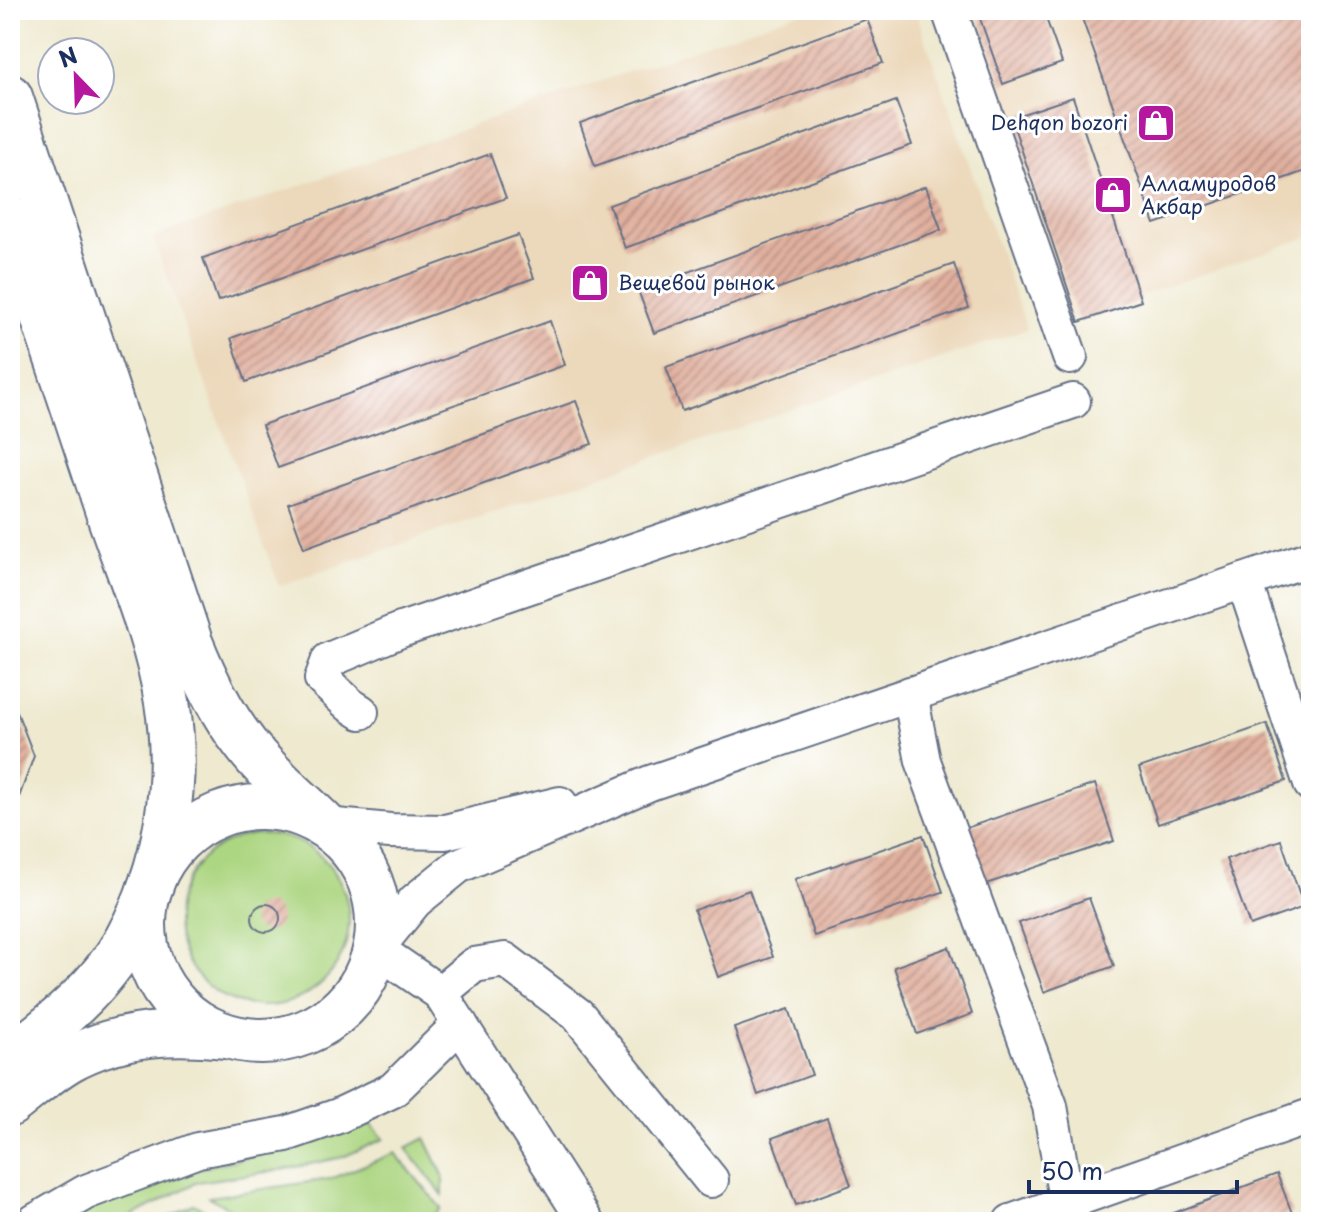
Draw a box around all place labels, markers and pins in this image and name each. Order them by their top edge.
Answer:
shop icon: Dehqon bozori [1135,102,1177,144]
place label: Dehqon bozori [991,107,1128,137]
place label: Алламуродов Акбар [1141,168,1276,221]
shop icon: Алламуродов Акбар [1092,174,1134,216]
shop icon: Вещевой рынок [569,262,611,304]
place label: Вещевой рынок [618,267,775,297]

